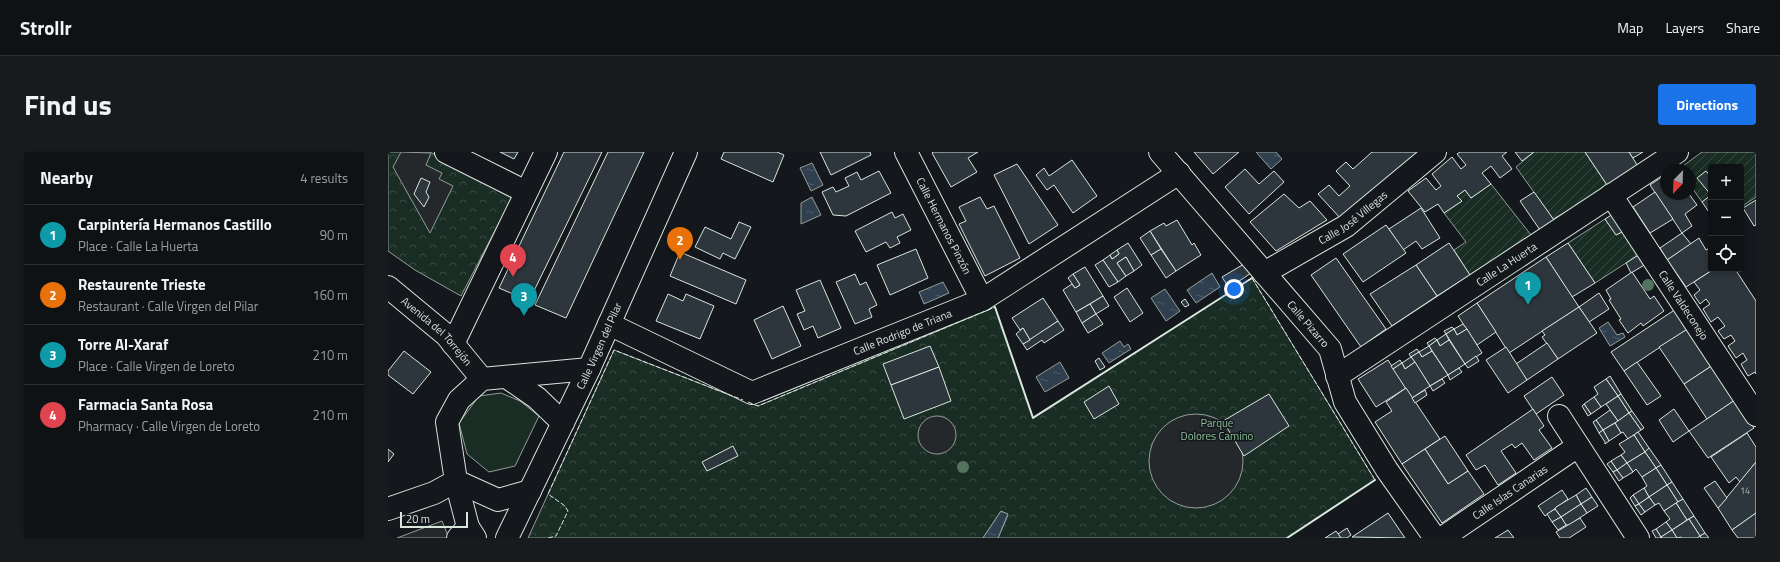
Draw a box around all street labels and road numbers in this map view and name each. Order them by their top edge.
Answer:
street label: Calle Hermanos Pinzón [912,175,975,277]
street label: Calle José Villegas [1315,187,1391,248]
street label: Calle La Huerta [1473,238,1540,290]
street label: Calle Valdeconejo [1655,267,1713,343]
street label: Avenida del Torrejón [398,293,476,369]
street label: Calle Pizarro [1283,297,1333,351]
street label: Calle Virgen del Pilar [572,300,626,392]
street label: Calle Rodrigo de Triana [851,305,954,359]
street label: Calle Islas Canarias [1469,461,1551,523]

